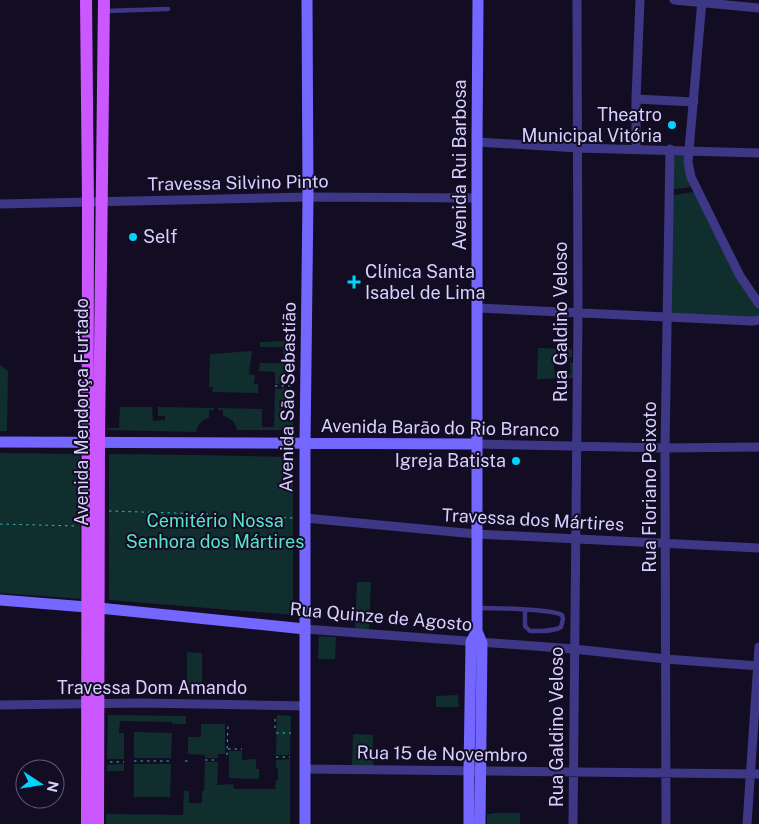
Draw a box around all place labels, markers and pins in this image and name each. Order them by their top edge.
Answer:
place label: Theatro Municipal Vitória [522,104,662,146]
marker: Theatro Municipal Vitória [666,119,678,131]
place label: Self [143,226,177,247]
marker: Self [127,231,139,243]
place label: Clínica Santa Isabel de Lima [365,261,485,303]
marker: Clínica Santa Isabel de Lima [347,275,361,289]
place label: Igreja Batista [395,450,506,471]
marker: Igreja Batista [510,455,522,467]

